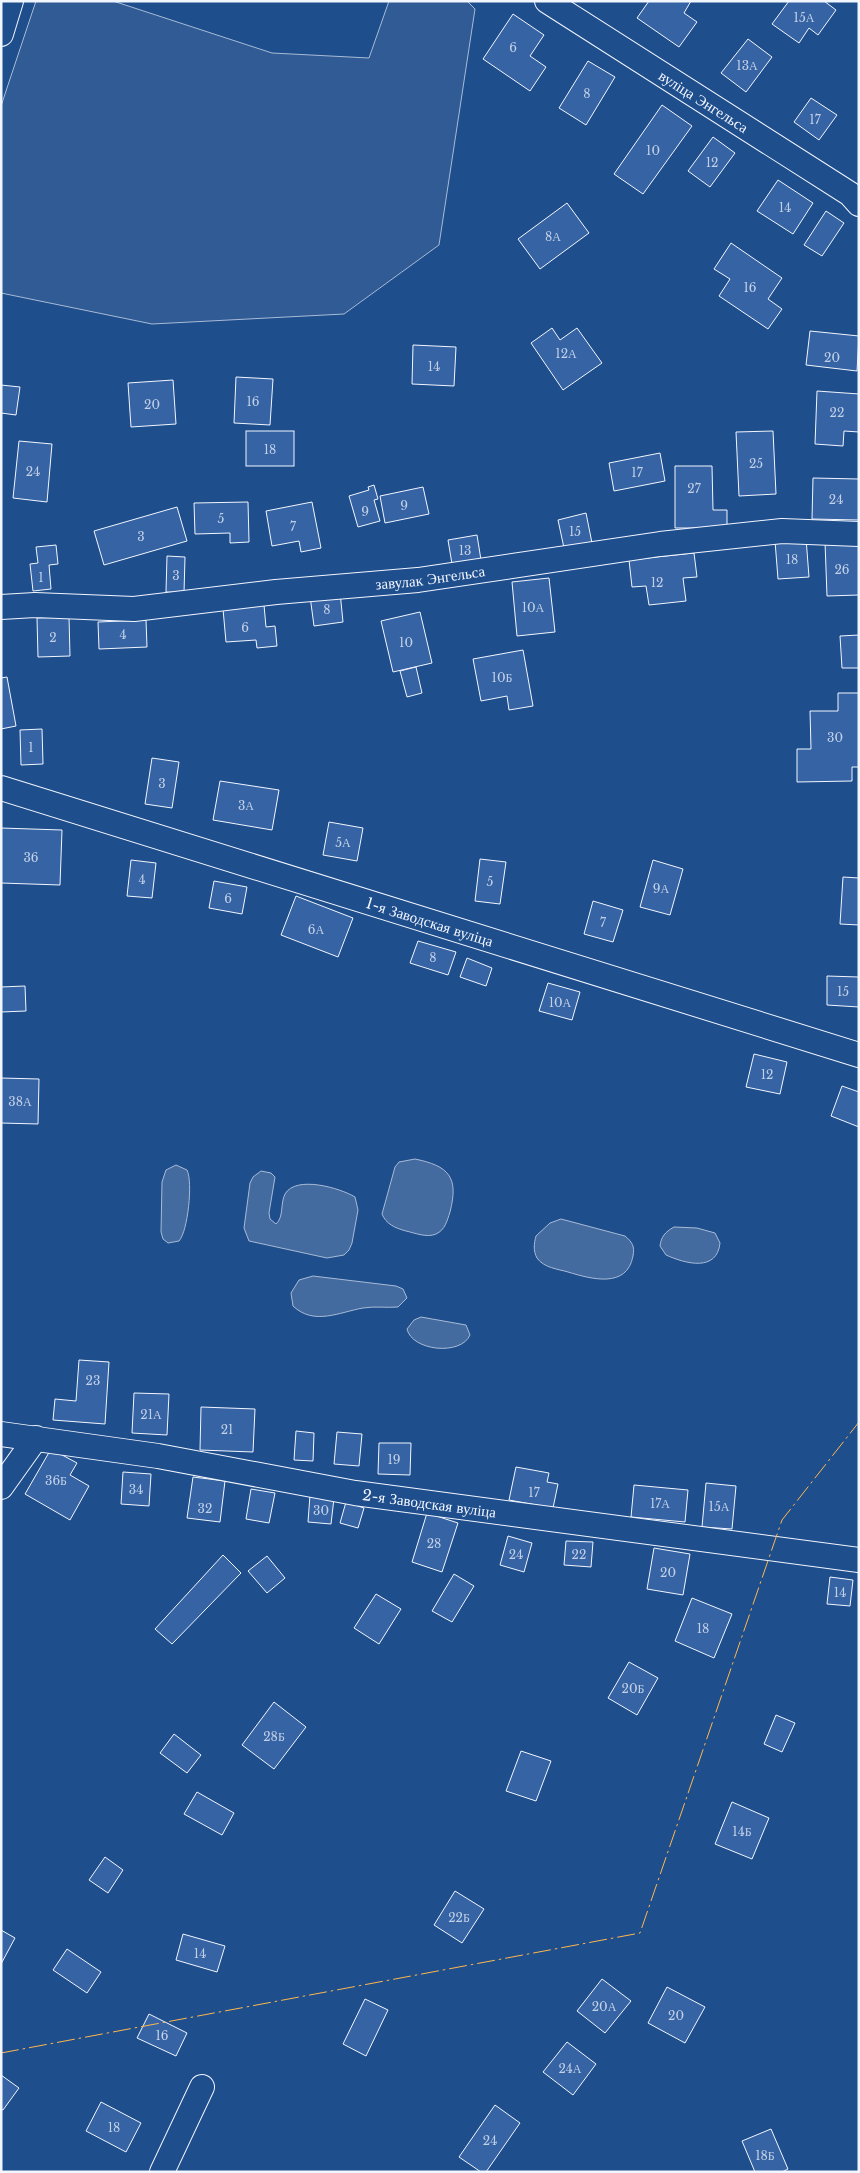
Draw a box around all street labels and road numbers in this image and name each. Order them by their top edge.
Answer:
street label: вуліца Энгельса [656,65,753,137]
street label: завулак Энгельса [375,561,486,593]
street label: 1-я Заводская вуліца [364,893,496,950]
street label: 2-я Заводская вуліца [361,1485,498,1521]

